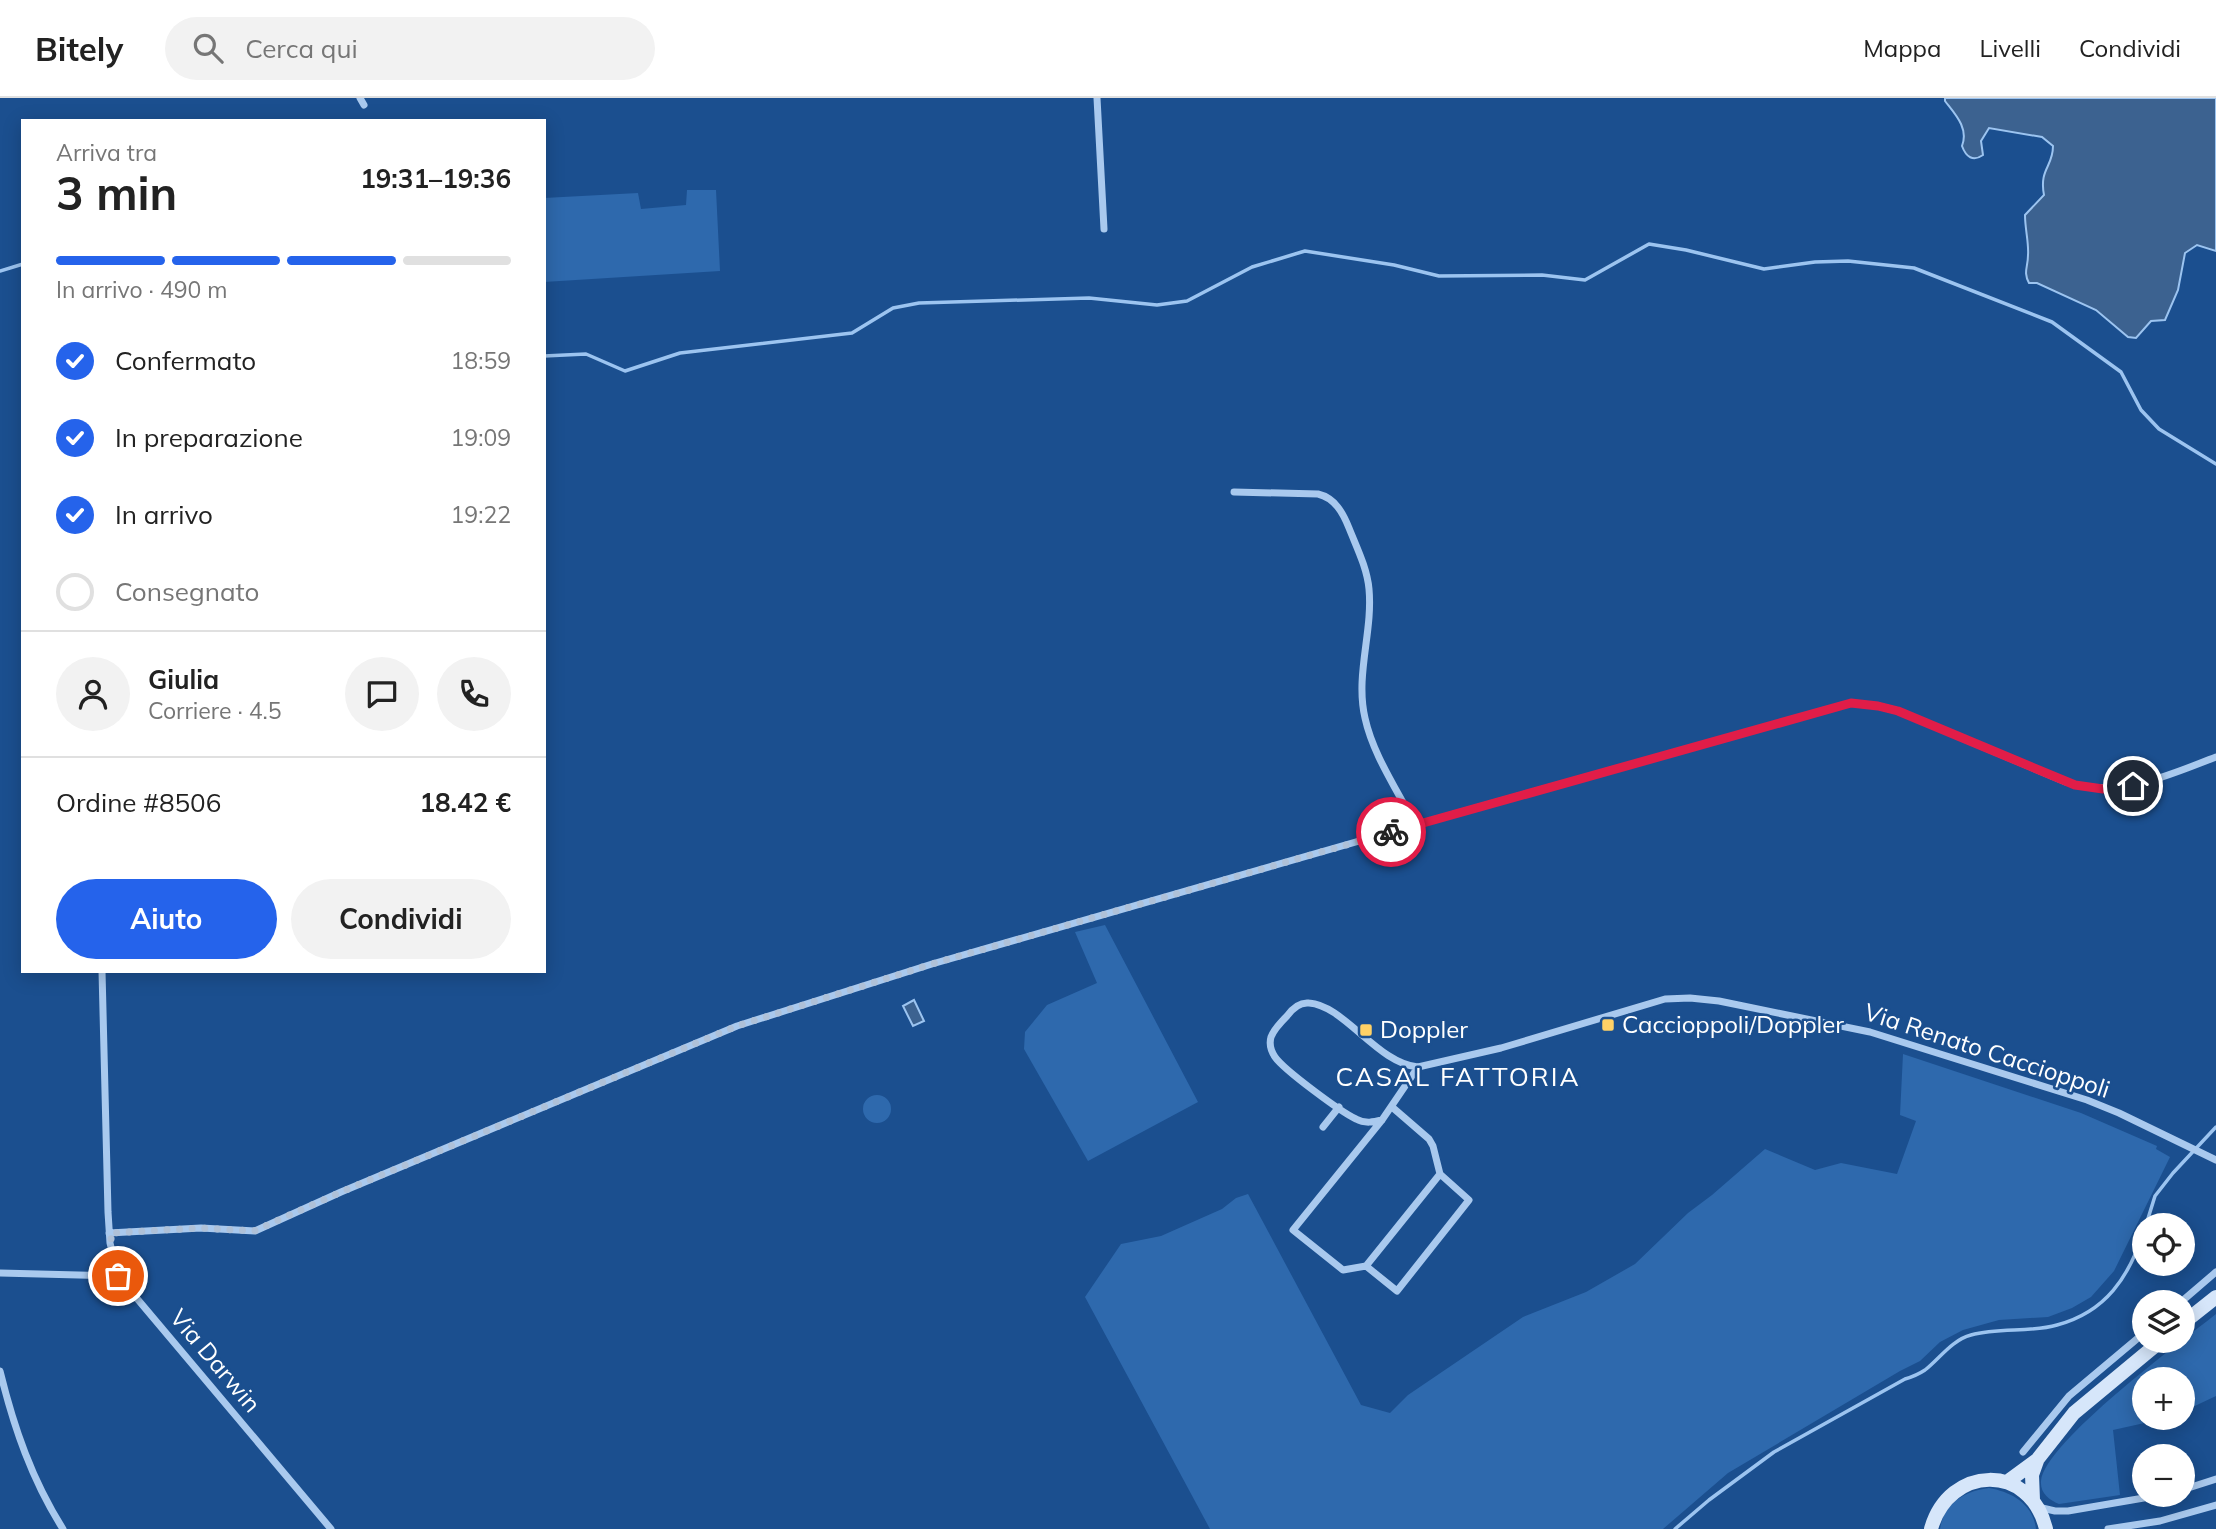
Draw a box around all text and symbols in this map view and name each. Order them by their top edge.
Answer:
search box [165,17,655,80]
text: Bitely [35,28,123,69]
icon: search [189,29,227,67]
text: Cerca qui [245,32,358,65]
text: Mappa [1863,33,1941,63]
text: Livelli [1979,33,2041,63]
text: Condividi [2079,33,2181,63]
text: Arriva tra [56,138,157,167]
text: 19:31–19:36 [360,162,511,195]
text: 3 min [56,164,177,222]
text: In arrivo · 490 m [56,275,228,304]
icon: check [56,342,94,380]
text: Confermato [115,344,256,377]
text: 18:59 [451,346,511,375]
icon: check [56,419,94,457]
text: In preparazione [115,421,303,454]
text: 19:09 [451,423,511,452]
icon: check [56,496,94,534]
text: In arrivo [115,498,213,531]
text: 19:22 [451,500,511,529]
text: Consegnato [115,575,259,608]
button: person [56,657,130,731]
button: chat [345,657,419,731]
button: phone [437,657,511,731]
text: Giulia [148,663,219,696]
text: Corriere · 4.5 [148,696,282,725]
pin [2103,756,2163,816]
icon: home [2114,767,2152,805]
text: Ordine #8506 [56,786,221,819]
text: 18.42 € [419,786,511,819]
courier [1356,797,1426,867]
icon: bike [1372,813,1410,851]
button: Aiuto [56,879,277,959]
button: Condividi [291,879,511,959]
street label: Via Renato Caccioppoli [1861,996,2114,1104]
place label: Caccioppoli/Doppler [1622,1009,1844,1039]
place label: Doppler [1380,1014,1468,1044]
marker: Caccioppoli/Doppler [1600,1017,1616,1033]
marker: Doppler [1358,1022,1374,1038]
district label: CASAL FATTORIA [1335,1060,1581,1093]
map controls [2132,1213,2195,1507]
button: locate [2132,1213,2195,1276]
pin [88,1246,148,1306]
icon: bag [99,1257,137,1295]
button: layers [2132,1290,2195,1353]
street label: Via Darwin [164,1303,268,1418]
button: + [2132,1367,2195,1430]
button: − [2132,1444,2195,1507]

